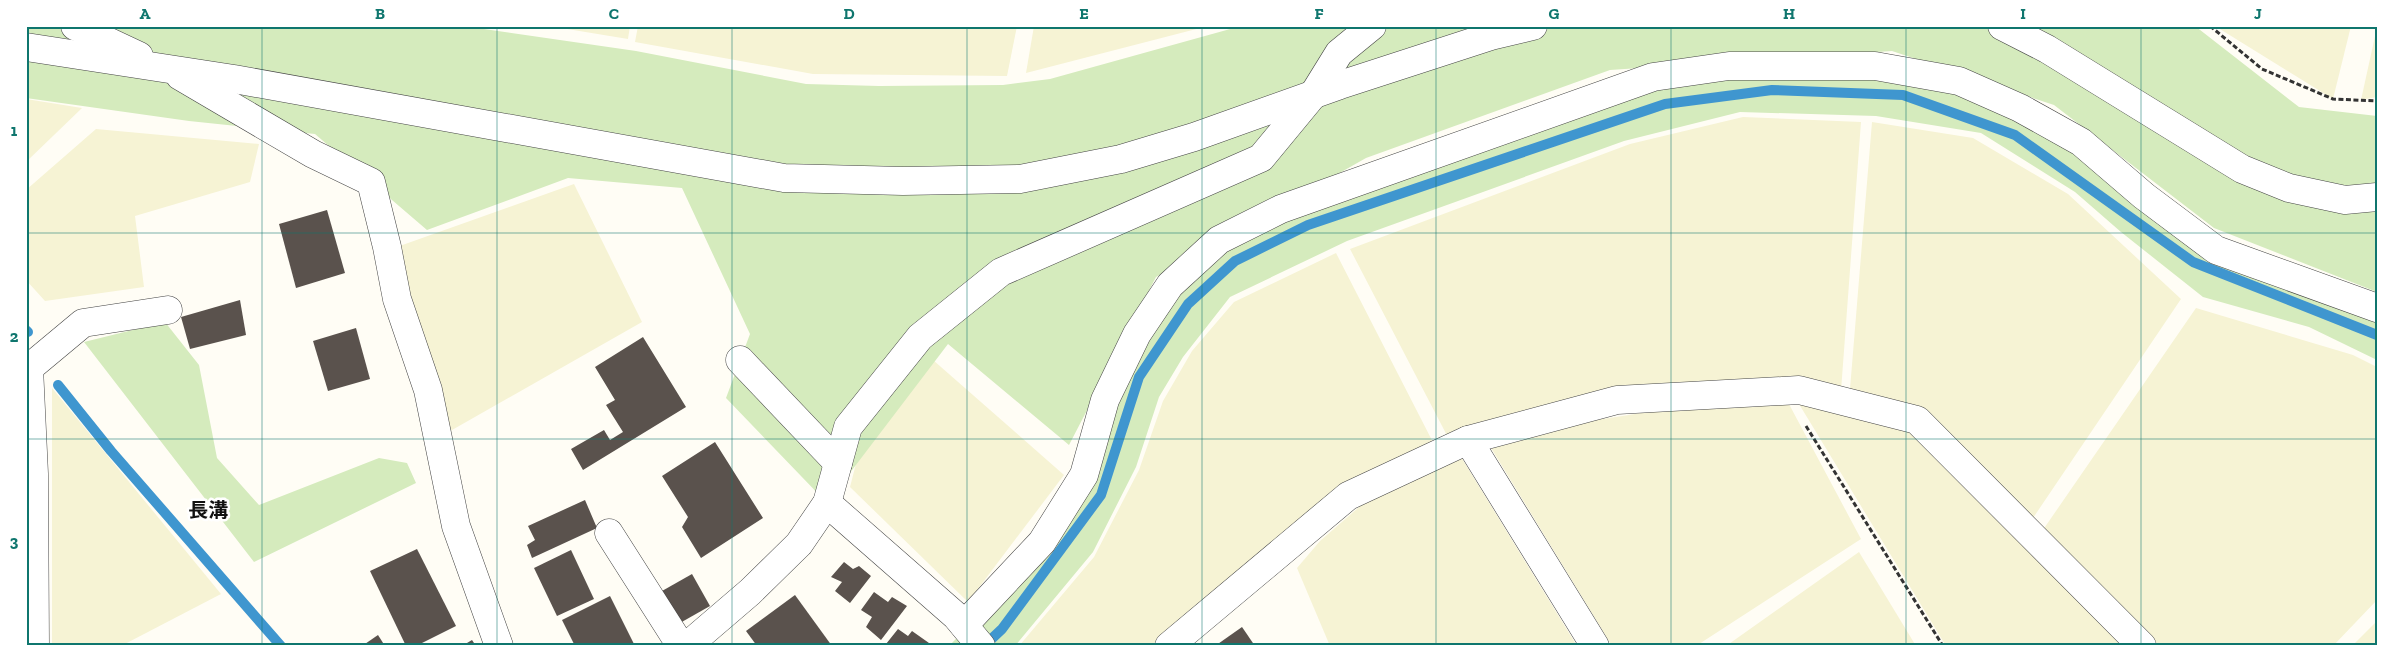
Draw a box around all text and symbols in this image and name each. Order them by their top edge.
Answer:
text: A [140,4,151,23]
text: B [375,4,385,23]
text: C [609,4,619,23]
text: D [843,4,855,23]
text: E [1079,4,1089,23]
text: F [1314,4,1324,23]
text: G [1549,4,1560,23]
text: H [1783,4,1795,23]
text: I [2020,4,2026,23]
text: J [2254,4,2262,23]
text: 1 [11,121,18,140]
text: 2 [10,327,19,346]
district label: 長溝 [188,498,228,522]
text: 3 [10,532,19,551]

